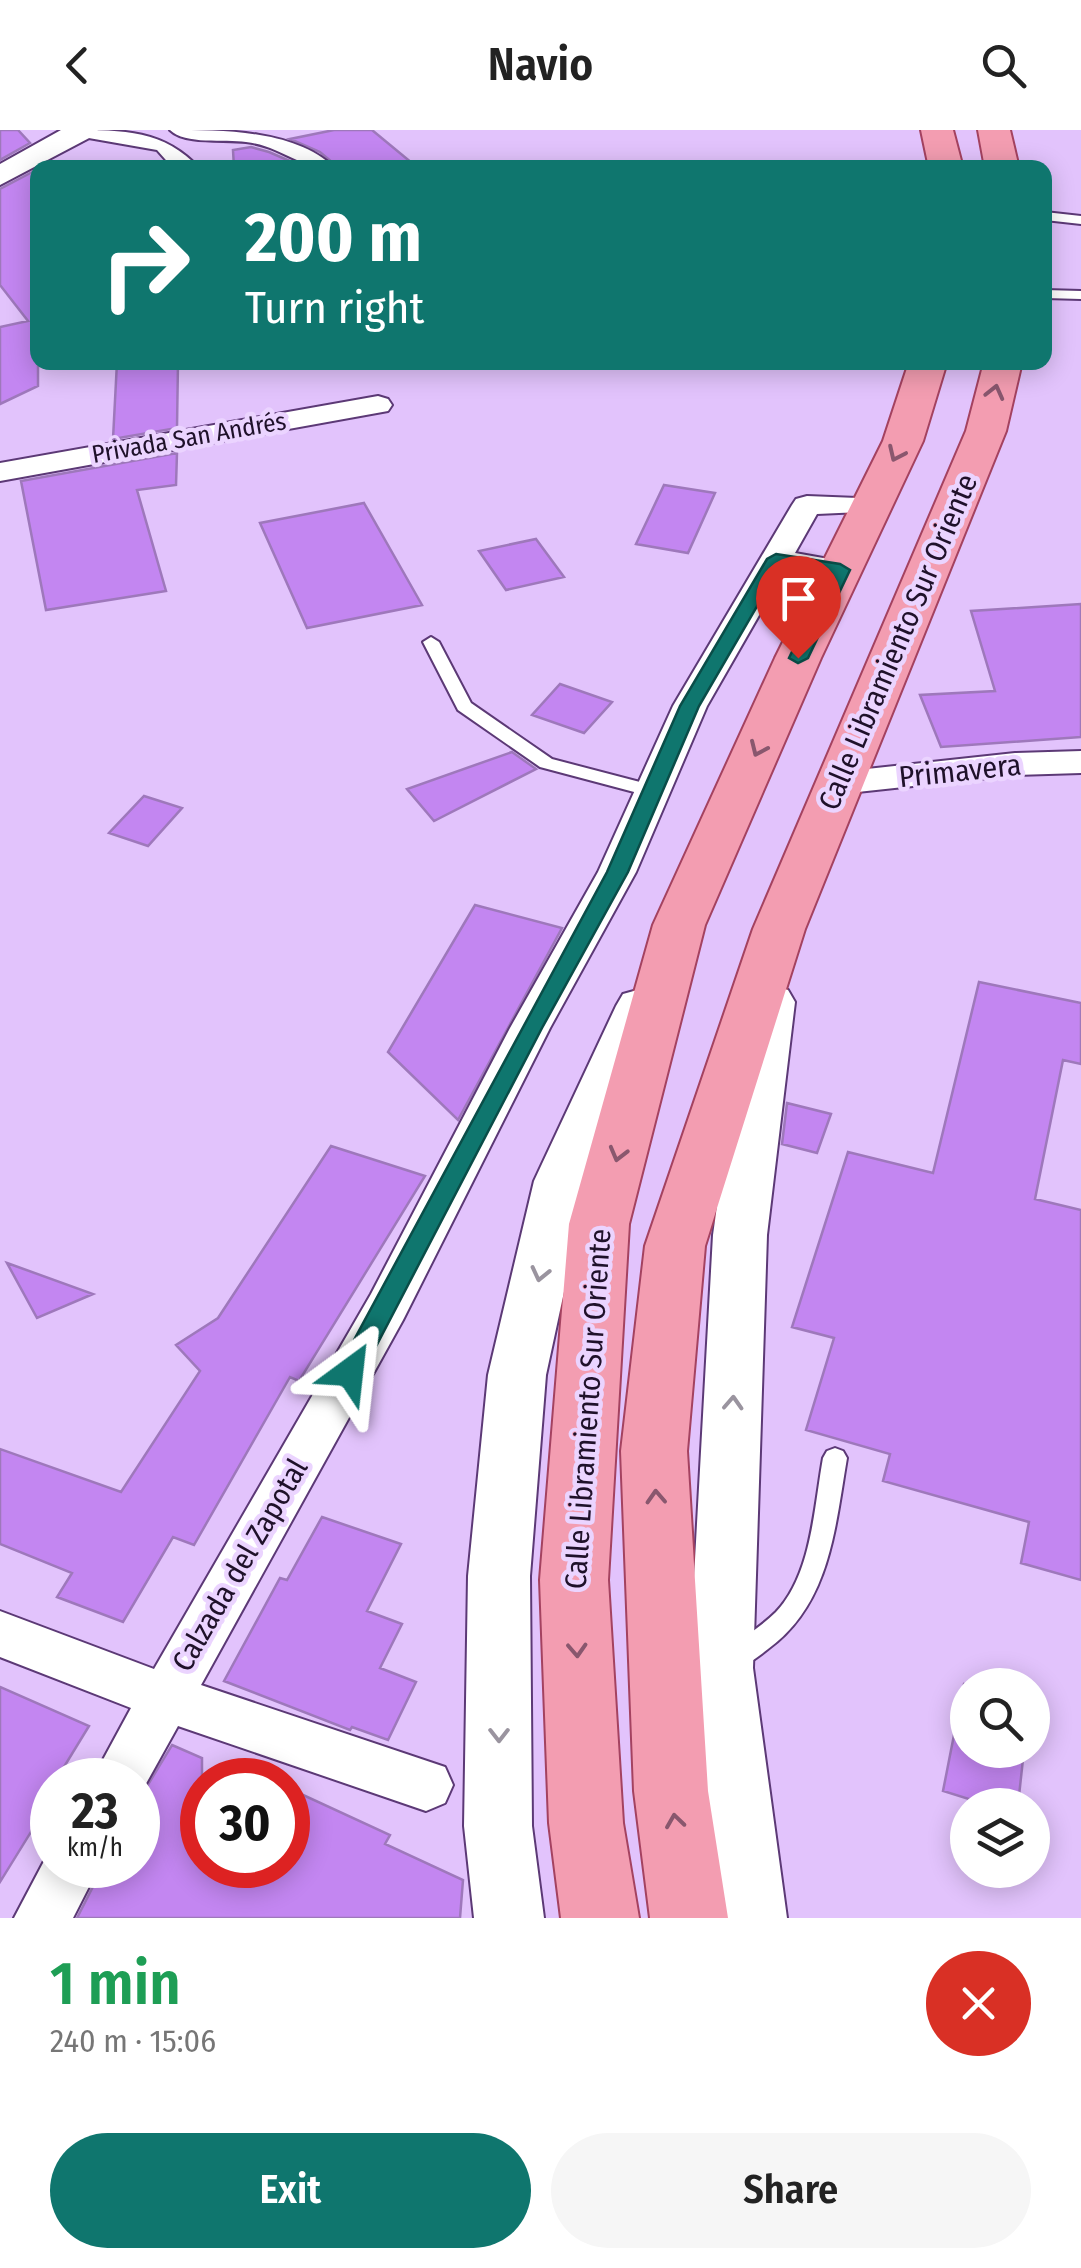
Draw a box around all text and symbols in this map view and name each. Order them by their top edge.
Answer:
icon: back [50,38,105,93]
text: Navio [488,38,593,92]
icon: search [976,38,1031,93]
text: 200 m [245,196,422,280]
icon: right [80,200,210,330]
text: Turn right [245,281,424,335]
one-way arrow [984,384,1005,401]
street label: Privada San Andrés [90,406,288,470]
one-way arrow [888,444,908,462]
street label: Calle Libramiento Sur Oriente [811,469,985,815]
pin [756,556,841,659]
icon: arrive [771,571,826,626]
one-way arrow [750,739,770,757]
street label: Primavera [897,747,1023,795]
one-way arrow [608,1145,629,1162]
street label: Calle Libramiento Sur Oriente [557,1228,619,1590]
one-way arrow [531,1265,552,1282]
position arrow [298,1320,402,1424]
one-way arrow [722,1394,743,1410]
street label: Calzada del Zapotal [165,1452,316,1678]
one-way arrow [646,1489,667,1505]
one-way arrow [566,1643,587,1659]
map controls [950,1668,1050,1888]
button: search [950,1668,1050,1768]
one-way arrow [488,1728,510,1744]
speed limit sign: 30 [180,1758,310,1888]
text: 23 [72,1781,118,1841]
button: layers [950,1788,1050,1888]
one-way arrow [666,1813,687,1830]
text: km/h [67,1833,123,1863]
text: 1 min [50,1948,181,2020]
button: close [926,1951,1031,2056]
text: 240 m · 15:06 [50,2022,216,2060]
button: Exit [50,2133,531,2248]
button: Share [551,2133,1031,2248]

